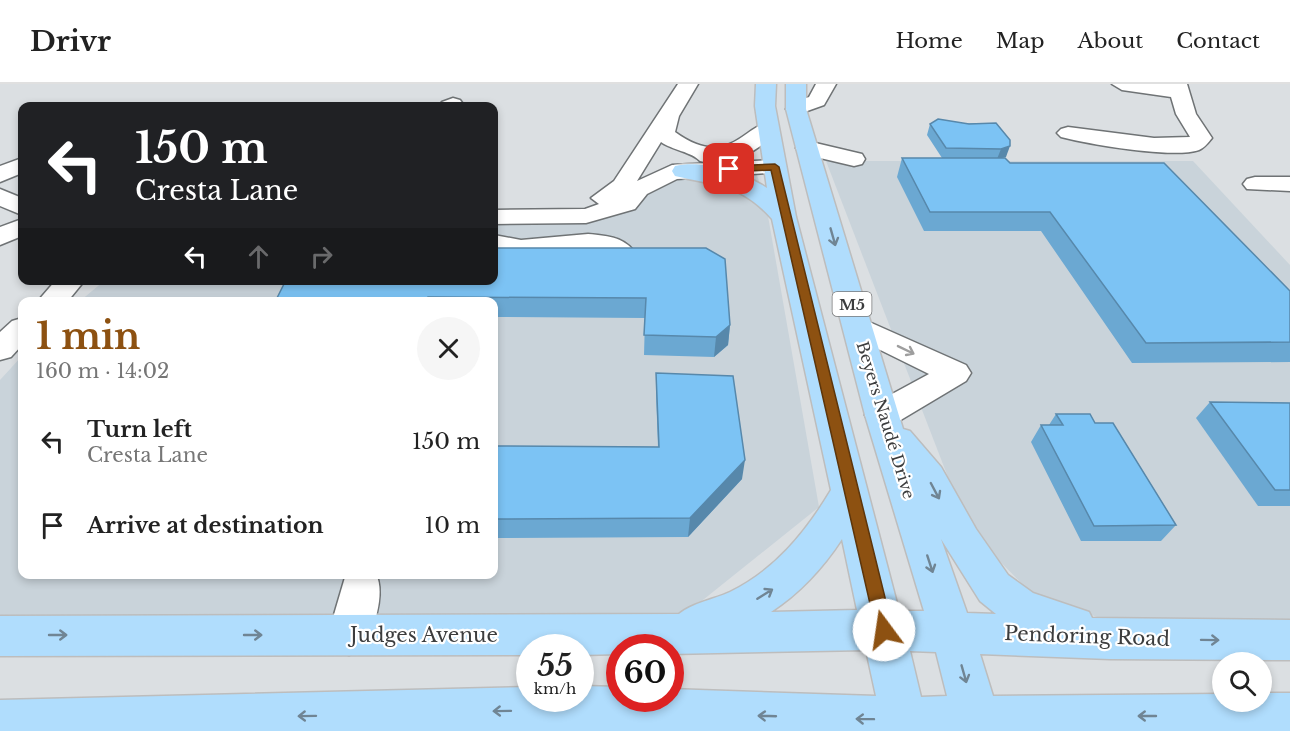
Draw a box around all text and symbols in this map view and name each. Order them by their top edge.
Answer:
text: Drivr [30,24,111,59]
text: Home [896,28,963,54]
text: Map [996,28,1044,54]
text: About [1077,28,1143,54]
text: Contact [1176,28,1260,54]
text: 150 m [135,122,268,174]
icon: left [36,126,114,204]
pin [703,143,754,194]
icon: arrive [712,152,745,185]
text: Cresta Lane [135,174,298,207]
one-way arrow [828,227,839,246]
icon: left [179,240,212,273]
icon: ahead [242,240,275,273]
icon: right [305,240,338,273]
road number: M5 [832,292,872,316]
text: 1 min [36,314,140,359]
button: close [417,317,480,380]
street label: Beyers Naudé Drive [853,339,919,501]
one-way arrow [897,345,915,357]
text: 160 m · 14:02 [36,359,169,383]
text: Turn left [87,416,192,443]
icon: left [36,425,69,458]
text: 150 m [412,428,480,455]
text: Cresta Lane [87,443,208,467]
one-way arrow [930,481,941,499]
icon: arrive [36,509,69,542]
text: Arrive at destination [87,512,324,539]
text: 10 m [425,512,480,539]
one-way arrow [926,554,937,573]
one-way arrow [756,587,773,599]
position arrow [852,598,916,662]
street label: Pendoring Road [1004,621,1170,651]
street label: Judges Avenue [347,623,498,647]
one-way arrow [48,629,68,641]
one-way arrow [243,629,263,641]
speed limit sign: 60 [606,634,684,712]
one-way arrow [1200,634,1220,645]
text: 55 [537,647,573,684]
map controls [1212,652,1272,712]
button: search [1212,652,1272,712]
one-way arrow [959,664,970,683]
text: km/h [534,679,576,698]
one-way arrow [492,706,512,717]
one-way arrow [757,710,777,722]
one-way arrow [1138,710,1158,722]
one-way arrow [297,711,317,722]
one-way arrow [855,713,875,725]

